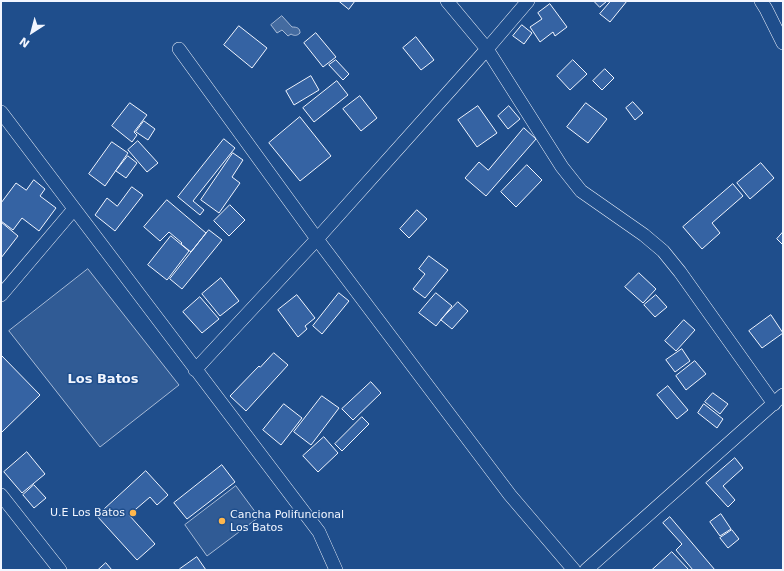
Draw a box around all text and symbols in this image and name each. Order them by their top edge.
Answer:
north arrow [12,12,52,52]
text: N [17,34,32,50]
district label: Los Batos [67,372,139,388]
place label: U.E Los Batos [50,506,125,520]
marker: U.E Los Batos [128,508,138,518]
place label: Cancha Polifuncional Los Batos [230,508,344,534]
marker: Cancha Polifuncional Los Batos [217,516,227,526]

